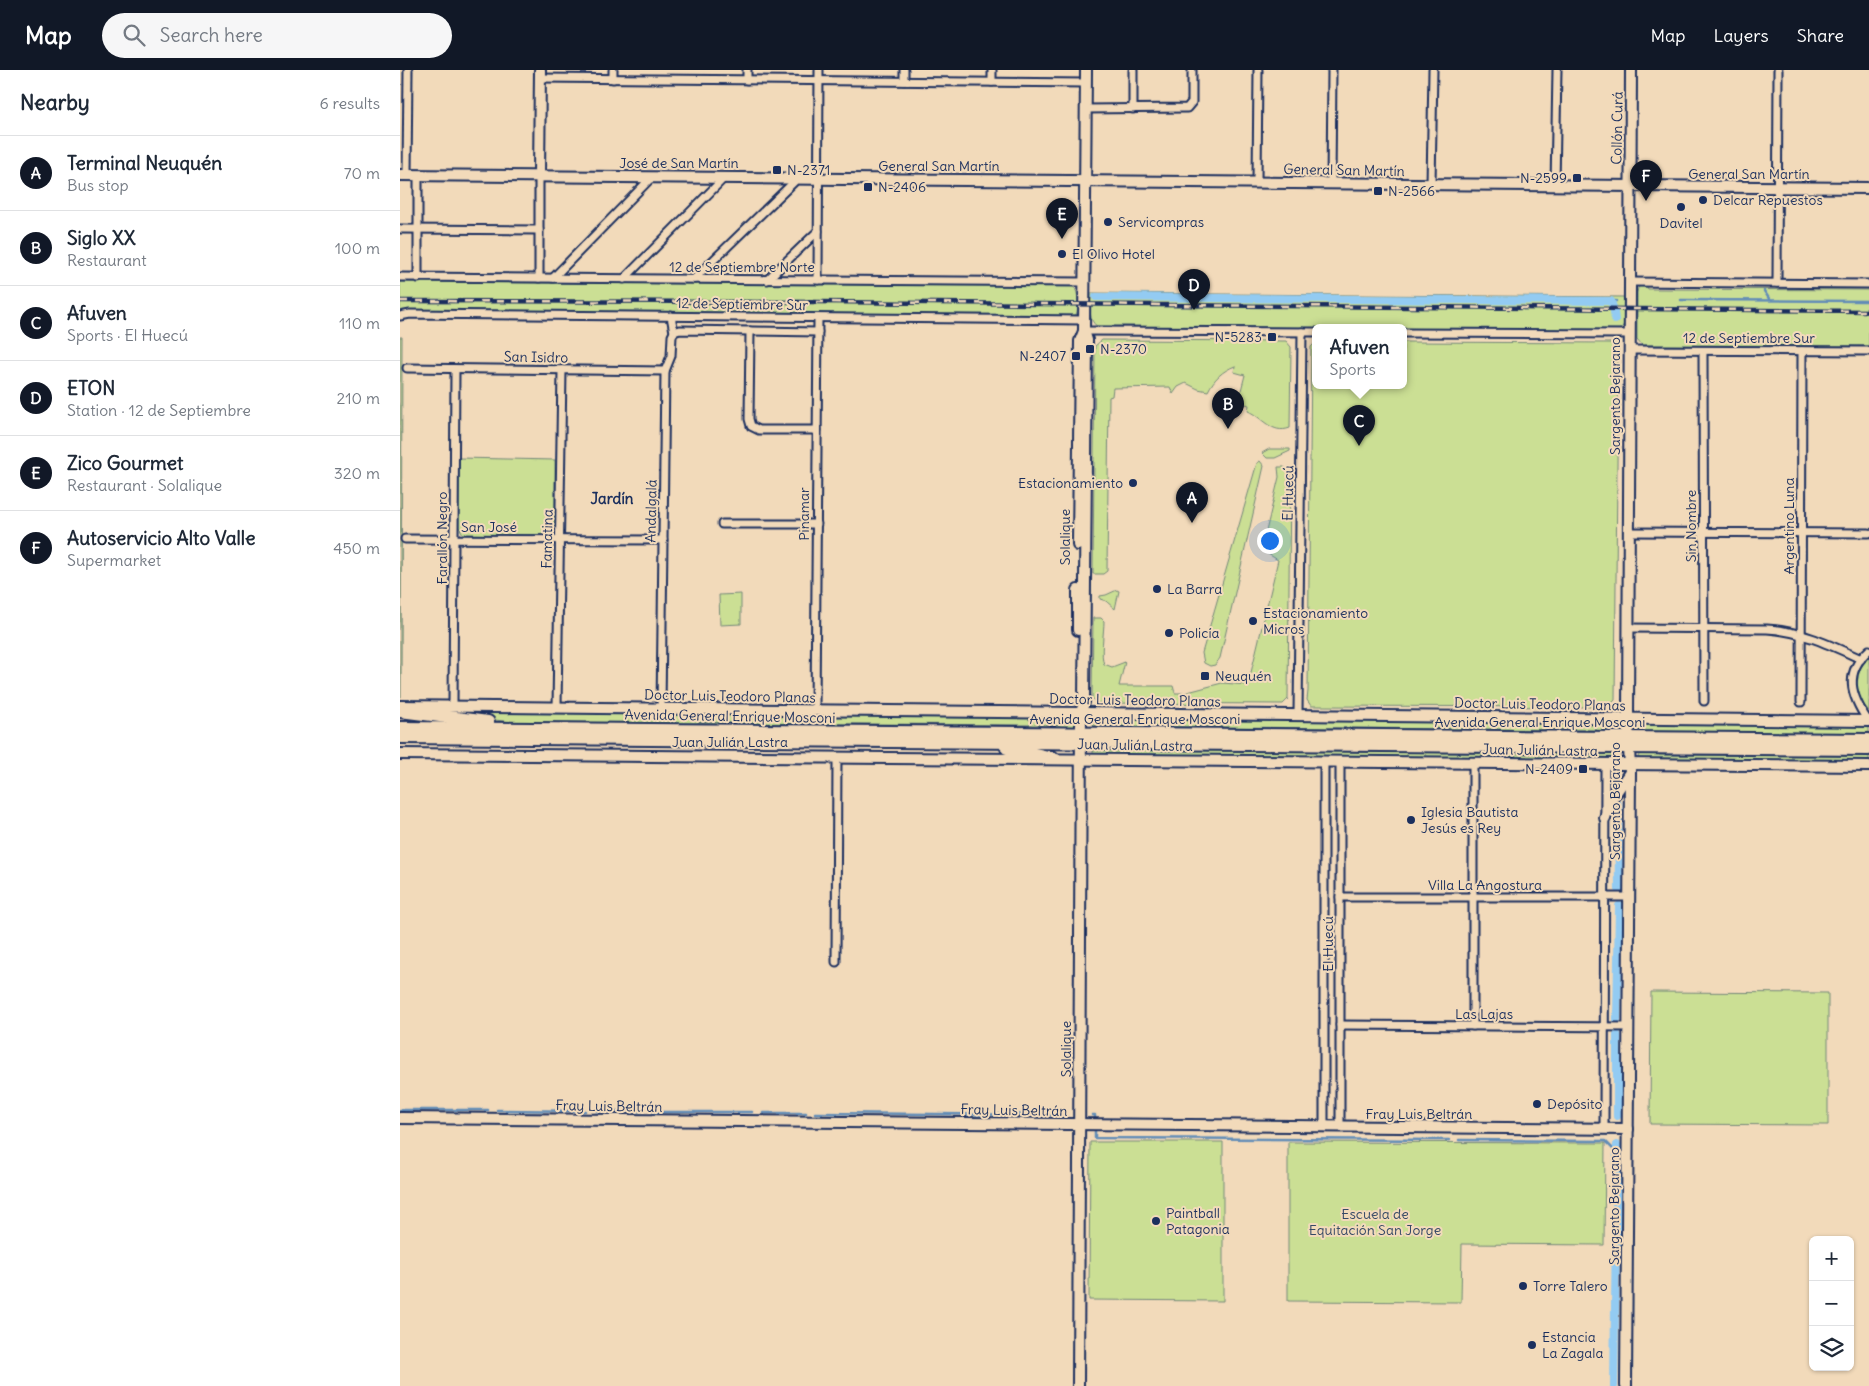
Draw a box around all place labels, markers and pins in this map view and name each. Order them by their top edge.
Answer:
pin: F [1630,160,1662,201]
place label: N-2371 [787,161,830,179]
marker: N-2371 [771,164,783,176]
place label: N-2599 [1520,169,1567,187]
marker: N-2599 [1571,172,1583,184]
place label: N-2406 [878,178,926,196]
marker: N-2406 [862,181,874,193]
place label: N-2566 [1388,182,1435,200]
marker: N-2566 [1372,185,1384,197]
place label: Delcar Repuestos [1713,191,1823,209]
marker: Delcar Repuestos [1697,194,1709,206]
pin: E [1046,198,1078,239]
marker: Davitel [1675,201,1687,213]
place label: Servicompras [1118,213,1204,231]
place label: Davitel [1659,214,1703,232]
marker: Servicompras [1102,216,1114,228]
place label: El Olivo Hotel [1072,245,1155,263]
marker: El Olivo Hotel [1056,248,1068,260]
pin: D [1178,269,1210,310]
place label: N-5283 [1215,328,1262,346]
marker: N-5283 [1266,331,1278,343]
place label: N-2370 [1100,340,1147,358]
marker: N-2370 [1084,343,1096,355]
place label: N-2407 [1019,347,1066,365]
marker: N-2407 [1070,350,1082,362]
pin: B [1212,388,1244,429]
pin: C [1343,405,1375,446]
place label: Estacionamiento [1018,474,1123,492]
marker: Estacionamiento [1127,477,1139,489]
pin: A [1176,482,1208,523]
place label: La Barra [1167,580,1222,598]
marker: La Barra [1151,583,1163,595]
place label: Estacionamiento Micros [1263,604,1368,638]
marker: Estacionamiento Micros [1247,615,1259,627]
place label: Policía [1179,624,1220,642]
marker: Policía [1163,627,1175,639]
place label: Neuquén [1215,667,1272,685]
marker: Neuquén [1199,670,1211,682]
place label: N-2409 [1525,760,1573,778]
marker: N-2409 [1577,763,1589,775]
place label: Iglesia Bautista Jesús es Rey [1421,803,1518,837]
marker: Iglesia Bautista Jesús es Rey [1405,814,1417,826]
place label: Depósito [1547,1095,1603,1113]
marker: Depósito [1531,1098,1543,1110]
place label: Paintball Patagonia [1166,1204,1230,1238]
marker: Paintball Patagonia [1150,1215,1162,1227]
place label: Torre Talero [1533,1277,1608,1295]
marker: Torre Talero [1517,1280,1529,1292]
place label: Estancia La Zagala [1542,1328,1603,1362]
marker: Estancia La Zagala [1526,1339,1538,1351]

